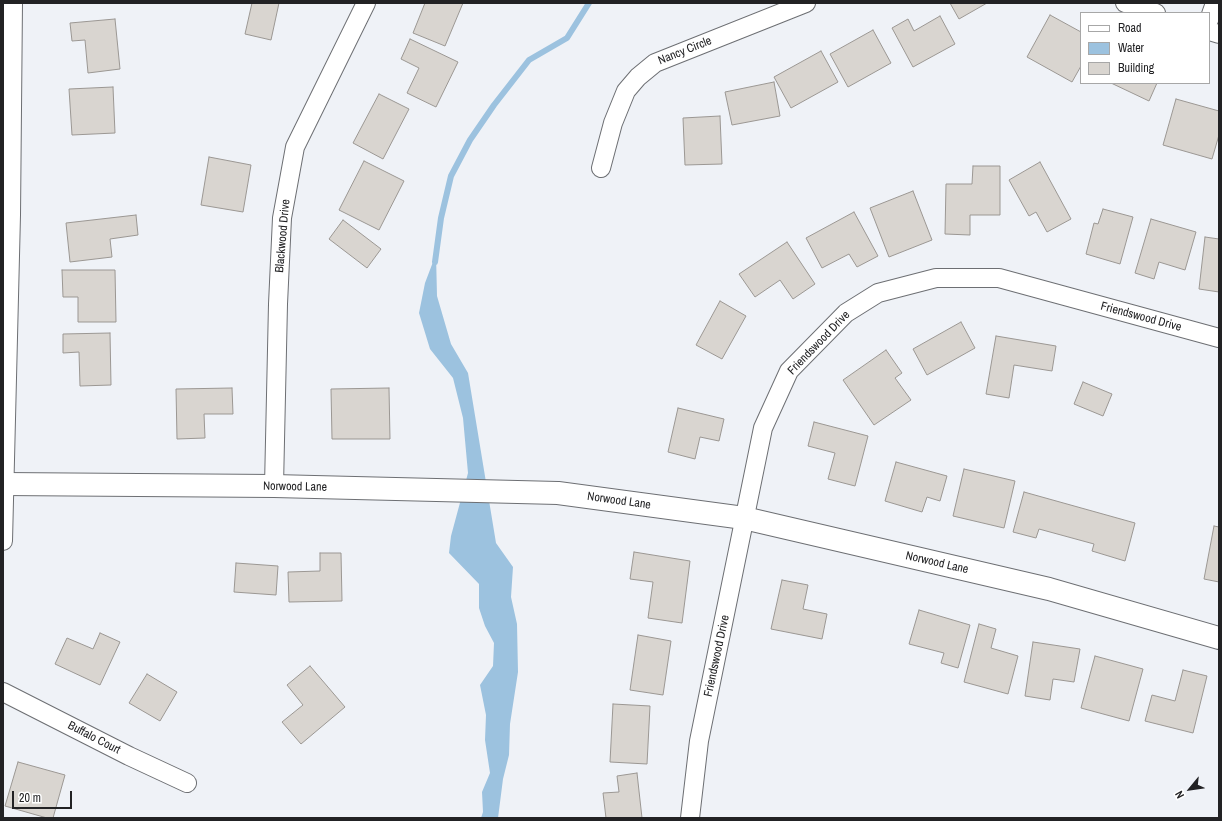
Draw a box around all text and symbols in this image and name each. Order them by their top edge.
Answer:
legend [1080,12,1210,84]
text: Road [1118,20,1142,36]
street label: Nancy Circle [656,34,714,68]
text: Water [1118,40,1144,56]
text: Building [1118,60,1154,76]
street label: Blackwood Drive [273,199,293,273]
street label: Friendswood Drive [1099,299,1183,335]
street label: Friendswood Drive [785,308,853,378]
street label: Norwood Lane [263,479,327,495]
street label: Norwood Lane [586,489,652,513]
street label: Norwood Lane [904,549,970,577]
street label: Friendswood Drive [701,614,733,698]
street label: Buffalo Court [65,719,123,757]
north arrow [1170,769,1210,809]
scale bar [14,783,74,809]
text: N [1172,789,1187,801]
text: 20 m [19,790,41,806]

